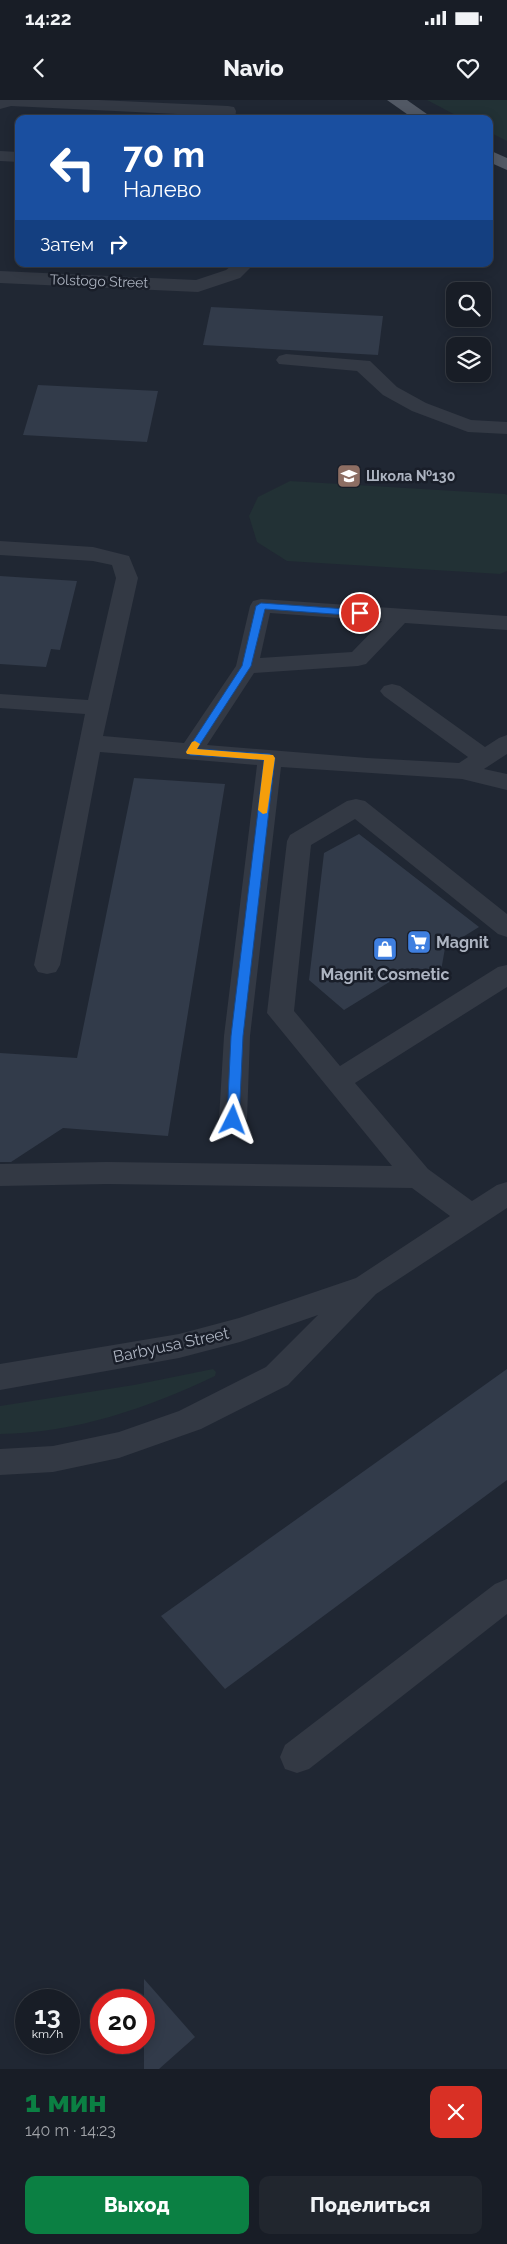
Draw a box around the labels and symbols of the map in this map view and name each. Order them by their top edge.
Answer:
street label: Tolstogo Street [50,271,149,291]
school or university icon: Школа №130 [336,463,362,489]
place label: Школа №130 [366,468,455,484]
pin [339,592,381,634]
supermarket icon: Magnit [406,929,432,955]
place label: Magnit [436,933,489,952]
shop icon: Magnit Cosmetic [372,936,398,962]
place label: Magnit Cosmetic [321,965,449,984]
position arrow [206,1093,258,1145]
street label: Barbyusa Street [111,1323,231,1367]
speed limit sign: 20 [90,1989,155,2054]

